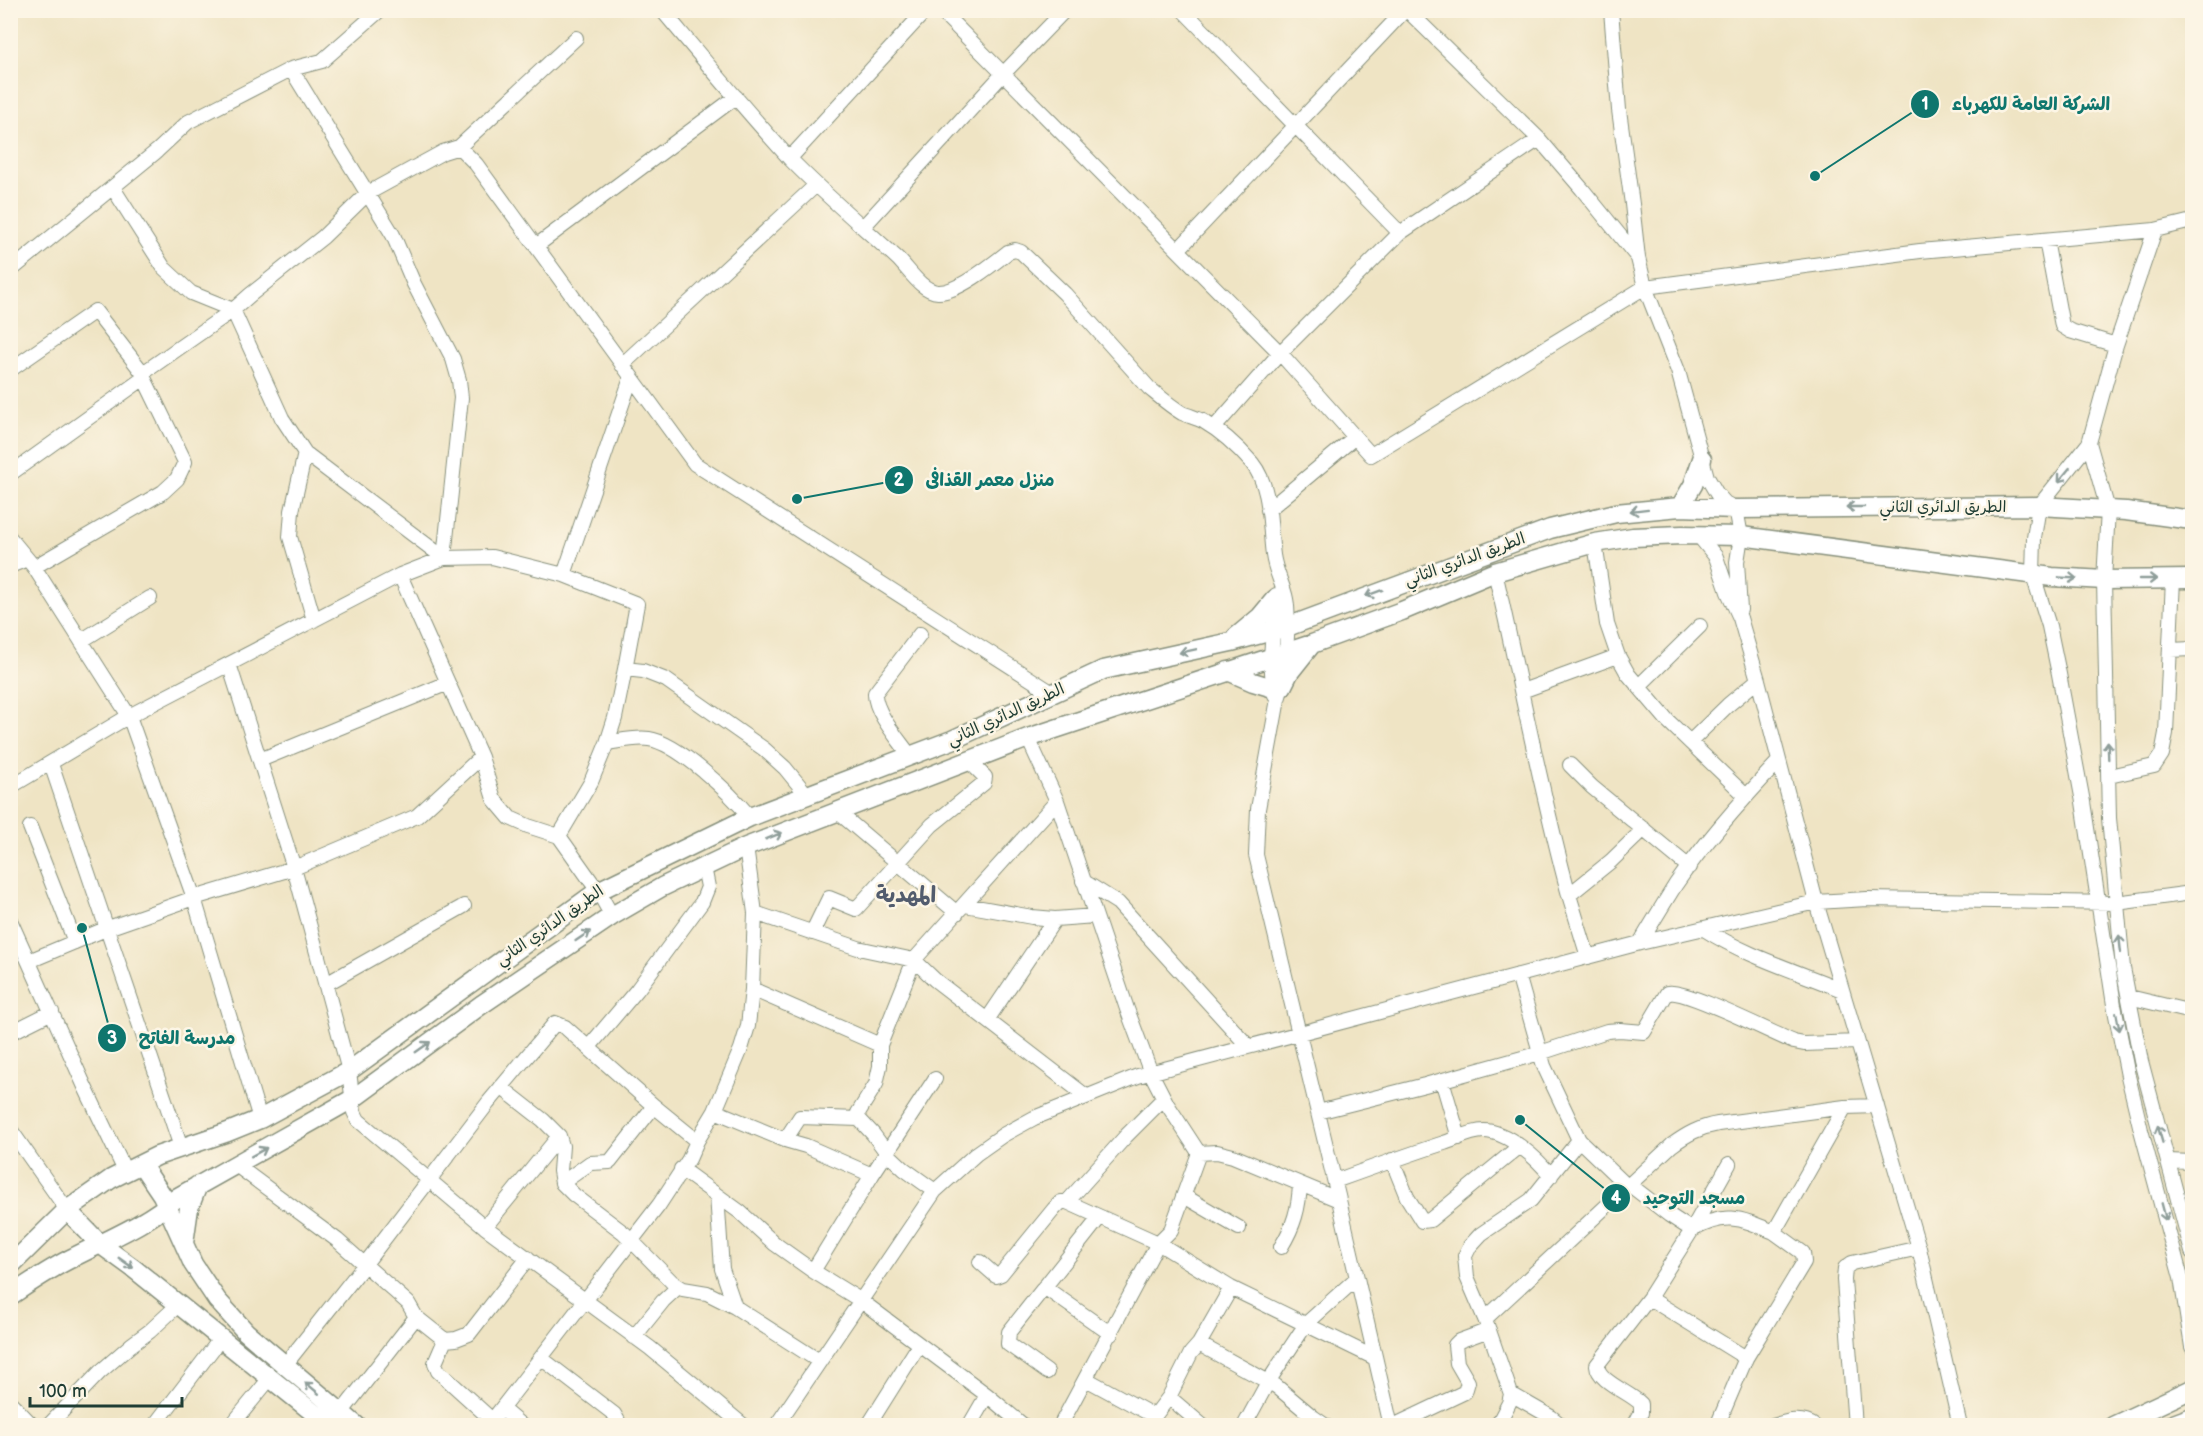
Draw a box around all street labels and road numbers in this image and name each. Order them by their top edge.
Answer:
street label: الطريق الدائري الثاني [1879,498,2007,521]
street label: الطريق الدائري الثاني [1402,529,1529,594]
street label: الطريق الدائري الثاني [944,680,1069,754]
street label: الطريق الدائري الثاني [493,882,610,973]

